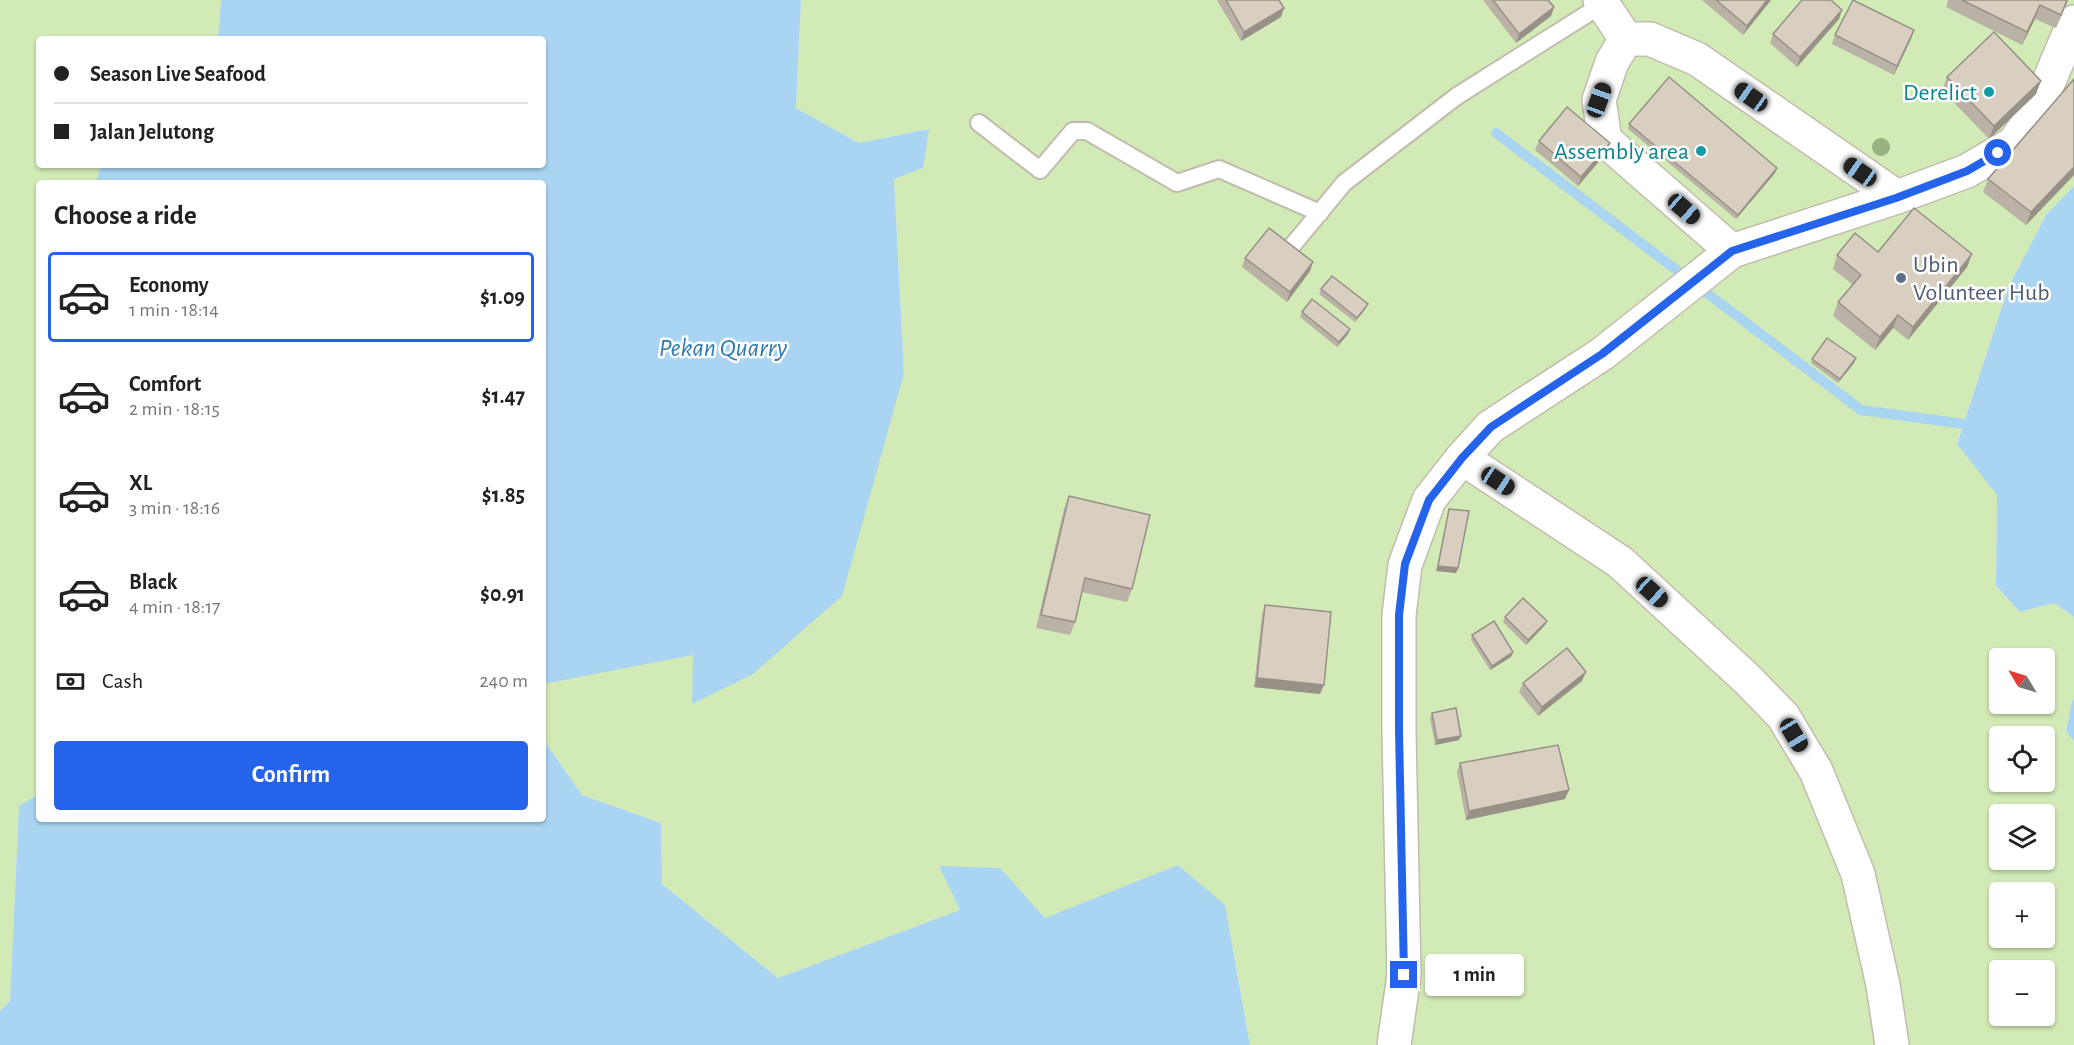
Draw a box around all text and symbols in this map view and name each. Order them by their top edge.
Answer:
text: Season Live Seafood [90,63,266,85]
car [1731,79,1771,115]
car [1584,80,1614,120]
place label: Derelict [1903,81,1977,105]
marker: Derelict [1982,85,1996,99]
text: Jalan Jelutong [90,121,214,143]
route start [1984,139,2011,166]
place label: Assembly area [1554,140,1689,164]
marker: Assembly area [1694,144,1708,158]
car [1840,154,1880,190]
car [1665,190,1703,228]
text: Choose a ride [54,202,197,229]
place label: Ubin Volunteer Hub [1913,253,2050,305]
icon: car [57,270,111,324]
marker: Ubin Volunteer Hub [1894,271,1908,285]
text: Economy [129,274,209,296]
text: $1.09 [480,286,525,308]
text: 1 min · 18:14 [129,300,219,320]
water label: Pekan Quarry [659,335,787,361]
icon: car [57,369,111,423]
text: Comfort [129,373,201,395]
text: $1.47 [482,385,525,407]
text: 2 min · 18:15 [129,399,220,419]
car [1478,464,1518,498]
icon: car [57,468,111,522]
text: XL [129,472,152,494]
text: $1.85 [482,484,525,506]
text: 3 min · 18:16 [129,498,220,518]
icon: car [57,567,111,621]
text: Black [129,571,177,593]
car [1633,573,1671,611]
text: $0.91 [480,583,525,605]
text: 4 min · 18:17 [129,597,220,617]
north arrow [1989,648,2055,714]
map controls [1989,648,2055,1026]
icon: cash [54,665,87,698]
text: Cash [102,670,143,692]
text: 240 m [479,671,528,691]
car [1777,715,1811,755]
button: locate [1989,726,2055,792]
button: Confirm [54,741,528,810]
button: layers [1989,804,2055,870]
button: + [1989,882,2055,948]
callout: 1 min [1425,954,1524,996]
button: − [1989,960,2055,1026]
route end [1390,961,1417,988]
text: 1 min [1453,965,1496,985]

